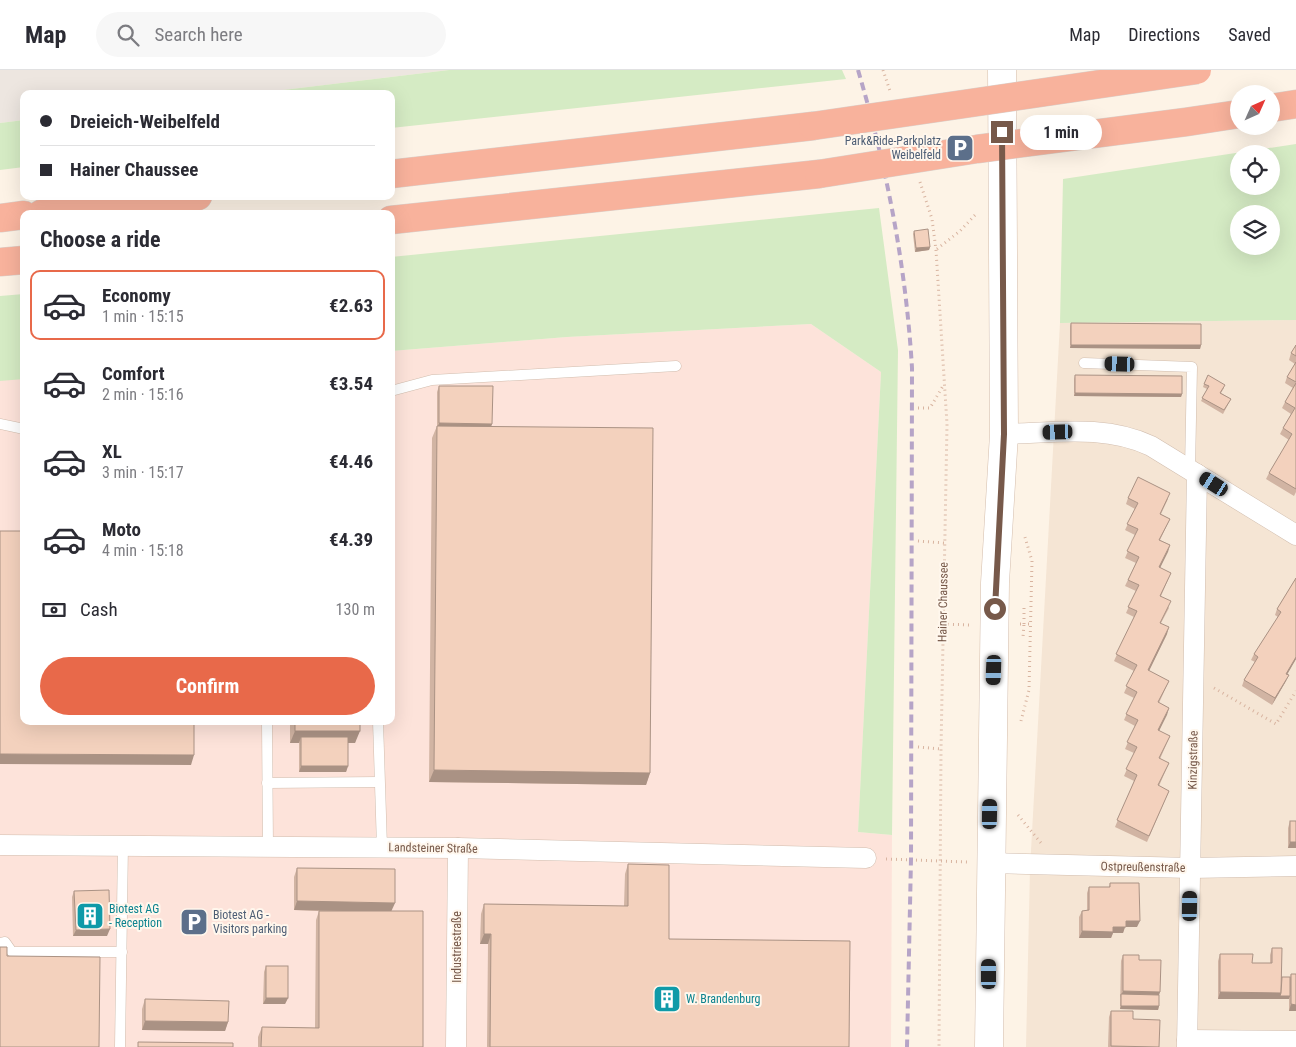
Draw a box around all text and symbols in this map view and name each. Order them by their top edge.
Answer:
search box [96,12,446,57]
text: Map [25,21,66,49]
icon: search [114,21,142,49]
text: Search here [154,23,243,46]
text: Map [1069,24,1100,45]
text: Directions [1128,24,1200,45]
text: Saved [1228,24,1271,45]
north arrow [1230,85,1280,135]
map controls [1230,85,1280,255]
text: Dreieich-Weibelfeld [70,110,220,133]
callout: 1 min [1020,114,1102,150]
route end [991,121,1013,143]
text: 1 min [1043,123,1079,142]
parking icon: Park&Ride-Parkplatz Weibelfeld [945,133,975,163]
place label: Park&Ride-Parkplatz Weibelfeld [845,134,941,162]
button: locate [1230,145,1280,195]
text: Hainer Chaussee [70,158,198,181]
button: layers [1230,205,1280,255]
text: Choose a ride [40,227,161,252]
icon: car [42,283,87,328]
text: Economy [102,284,171,307]
text: €2.63 [329,294,373,317]
text: 1 min · 15:15 [102,307,184,326]
car [1104,356,1135,372]
icon: car [42,361,87,406]
text: Comfort [102,362,165,385]
text: €3.54 [329,372,373,395]
text: 2 min · 15:16 [102,385,184,404]
car [1042,424,1073,440]
icon: car [42,439,87,484]
text: XL [102,440,122,463]
text: €4.46 [329,450,373,473]
text: 3 min · 15:17 [102,463,184,482]
car [1197,470,1230,498]
icon: car [42,517,87,562]
text: Moto [102,518,141,541]
text: €4.39 [329,528,373,551]
text: 4 min · 15:18 [102,541,184,560]
street label: Hainer Chaussee [935,561,951,642]
icon: cash [40,596,68,624]
text: Cash [80,598,118,621]
route start [984,598,1006,620]
text: 130 m [336,600,375,619]
car [985,655,1002,685]
button: Confirm [40,657,375,715]
street label: Kinzigstraße [1185,730,1201,790]
car [982,799,997,829]
street label: Landsteiner Straße [388,840,478,856]
street label: Ostpreußenstraße [1100,859,1186,875]
car [1182,891,1197,921]
building icon: Biotest AG - Reception [75,901,105,931]
place label: Biotest AG - Reception [109,902,162,930]
parking icon: Biotest AG - Visitors parking [179,907,209,937]
place label: Biotest AG - Visitors parking [213,908,287,936]
street label: Industriestraße [450,911,464,983]
car [981,959,996,989]
building icon: W. Brandenburg [652,984,682,1014]
place label: W. Brandenburg [686,992,761,1006]

